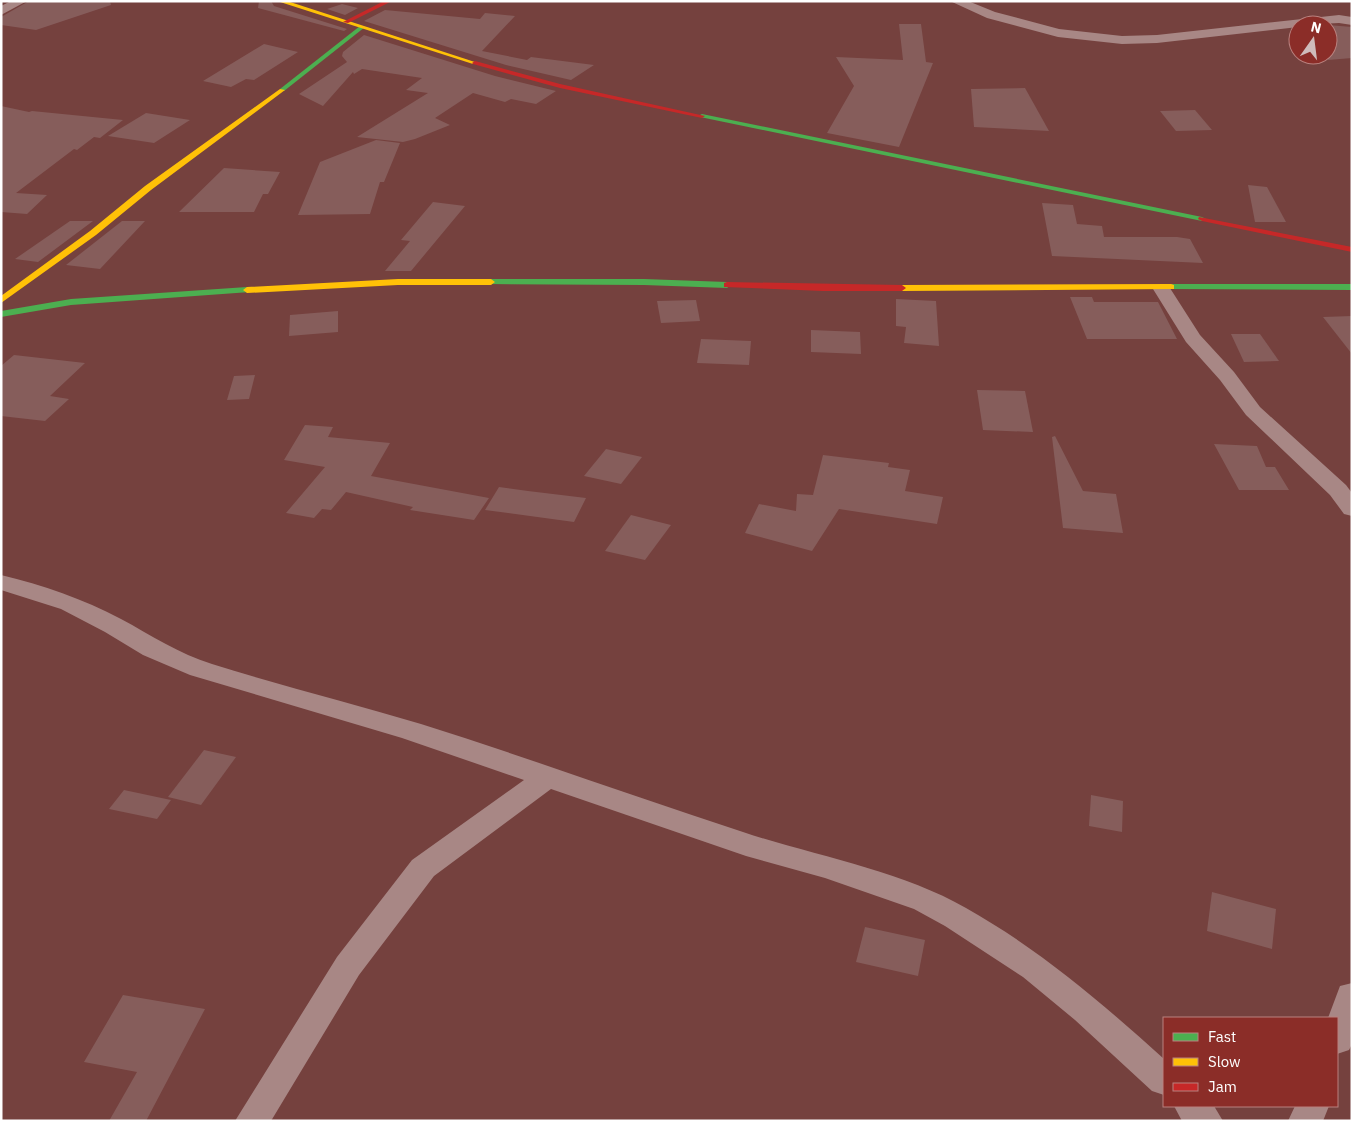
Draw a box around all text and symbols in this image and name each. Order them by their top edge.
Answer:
north arrow [1288,15,1338,65]
text: N [1309,17,1323,37]
legend [1163,1017,1338,1107]
text: Fast [1208,1027,1236,1046]
text: Slow [1208,1052,1241,1071]
text: Jam [1208,1077,1237,1096]

